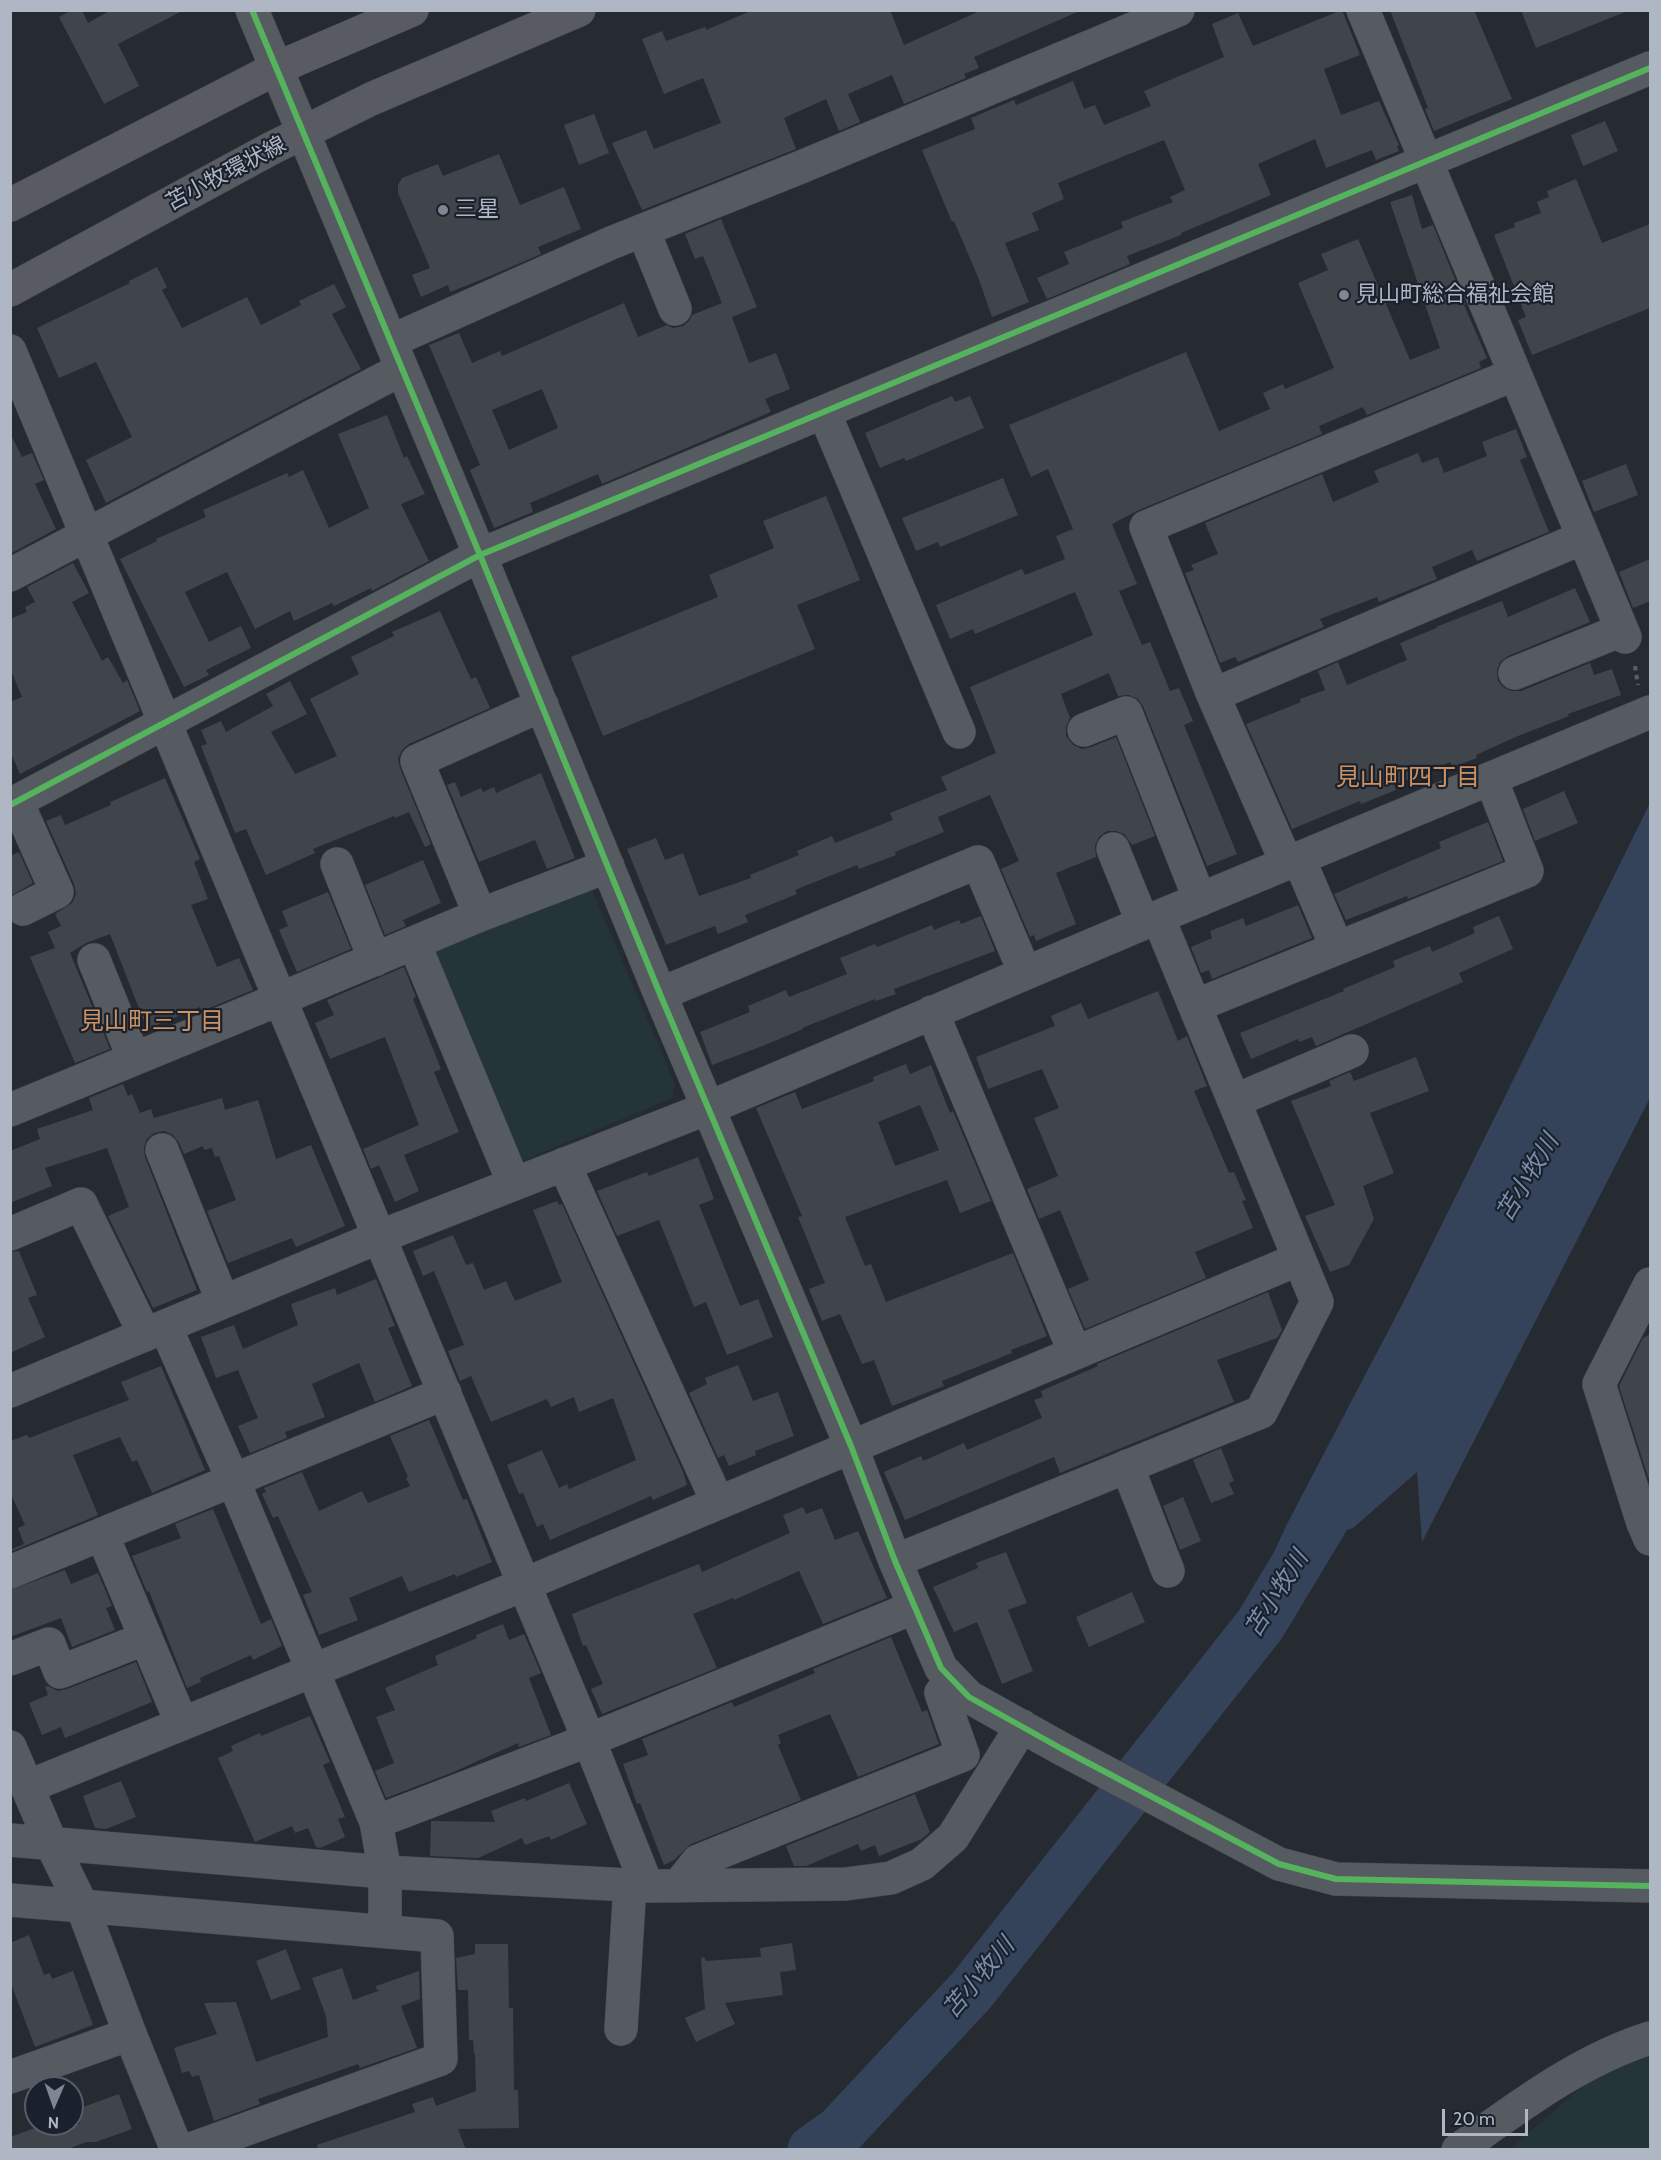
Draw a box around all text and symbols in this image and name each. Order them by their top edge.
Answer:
street label: 苫小牧環状線 [162,131,290,217]
place label: 三星 [455,197,499,223]
marker: 三星 [436,203,450,217]
place label: 見山町総合福祉会館 [1356,282,1554,308]
marker: 見山町総合福祉会館 [1337,288,1351,302]
district label: 見山町四丁目 [1336,764,1480,792]
district label: 見山町三丁目 [80,1008,224,1036]
water label: 苫小牧川 [1491,1129,1565,1227]
water label: 苫小牧川 [1239,1546,1315,1642]
water label: 苫小牧川 [937,1932,1021,2024]
north arrow [24,2076,84,2136]
scale bar [1445,2097,1530,2135]
text: 20 m [1453,2108,1495,2130]
text: N [47,2113,59,2132]

